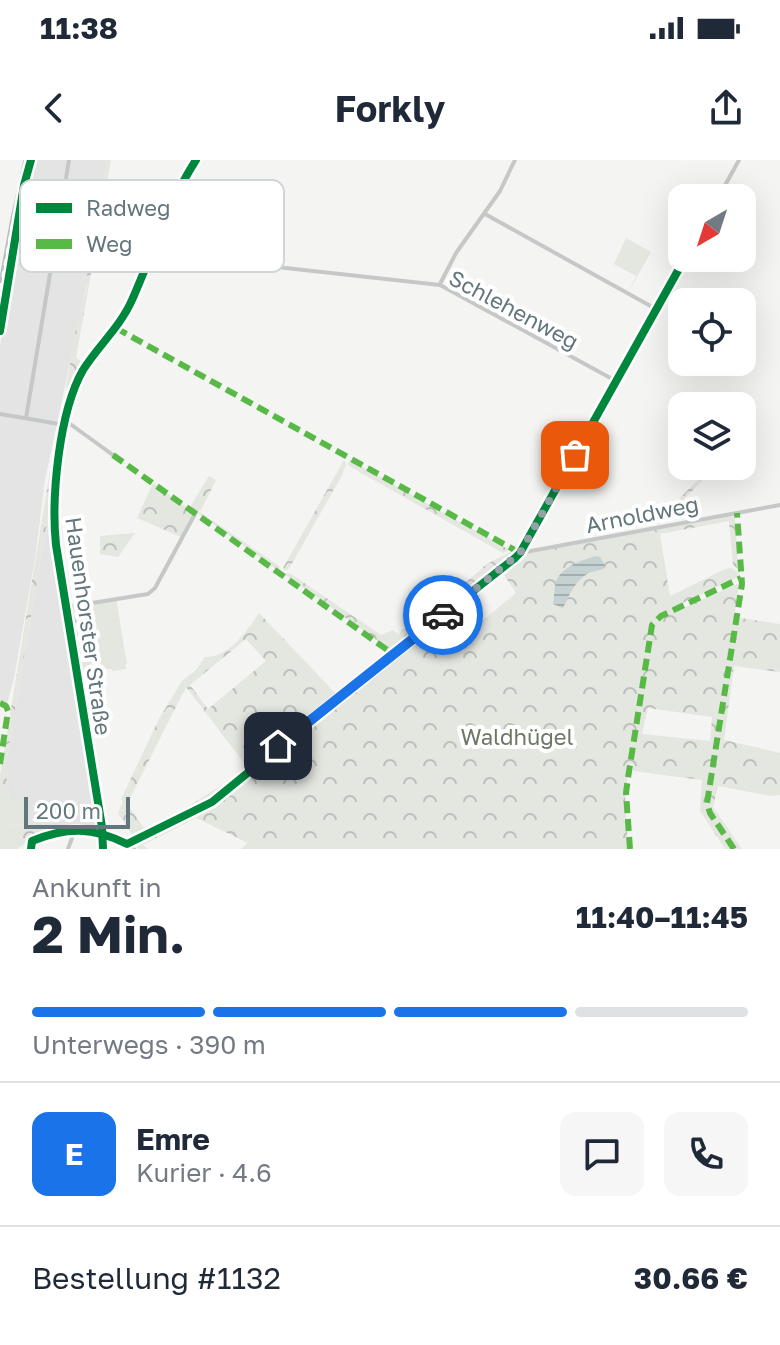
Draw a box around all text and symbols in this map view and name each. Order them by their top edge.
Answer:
text: 11:38 [40,10,118,46]
icon: back [32,86,76,130]
icon: share [704,86,748,130]
text: Forkly [335,87,445,130]
legend [20,180,284,272]
north arrow [668,184,756,272]
map controls [668,184,756,480]
text: Radweg [86,194,171,221]
text: Weg [86,230,133,257]
street label: Schlehenweg [445,264,583,354]
button: locate [668,288,756,376]
button: layers [668,392,756,480]
pin [541,421,609,489]
icon: bag [553,433,597,477]
street label: Arnoldweg [583,490,701,538]
street label: Hauenhorster Straße [60,515,118,737]
courier [403,575,483,655]
icon: car [421,593,465,637]
pin [244,712,312,780]
park label: Waldhügel [460,723,574,750]
icon: home [256,724,300,768]
scale bar [24,793,130,829]
text: 200 m [36,797,101,824]
text: Ankunft in [32,872,161,903]
text: 11:40–11:45 [576,899,748,935]
text: 2 Min. [32,902,185,964]
text: Unterwegs · 390 m [32,1029,266,1060]
button: chat [560,1112,644,1196]
button: phone [664,1112,748,1196]
text: Emre [136,1121,210,1157]
text: E [65,1136,83,1172]
text: Kurier · 4.6 [136,1157,272,1188]
text: Bestellung #1132 [32,1260,281,1296]
text: 30.66 € [634,1260,748,1296]

